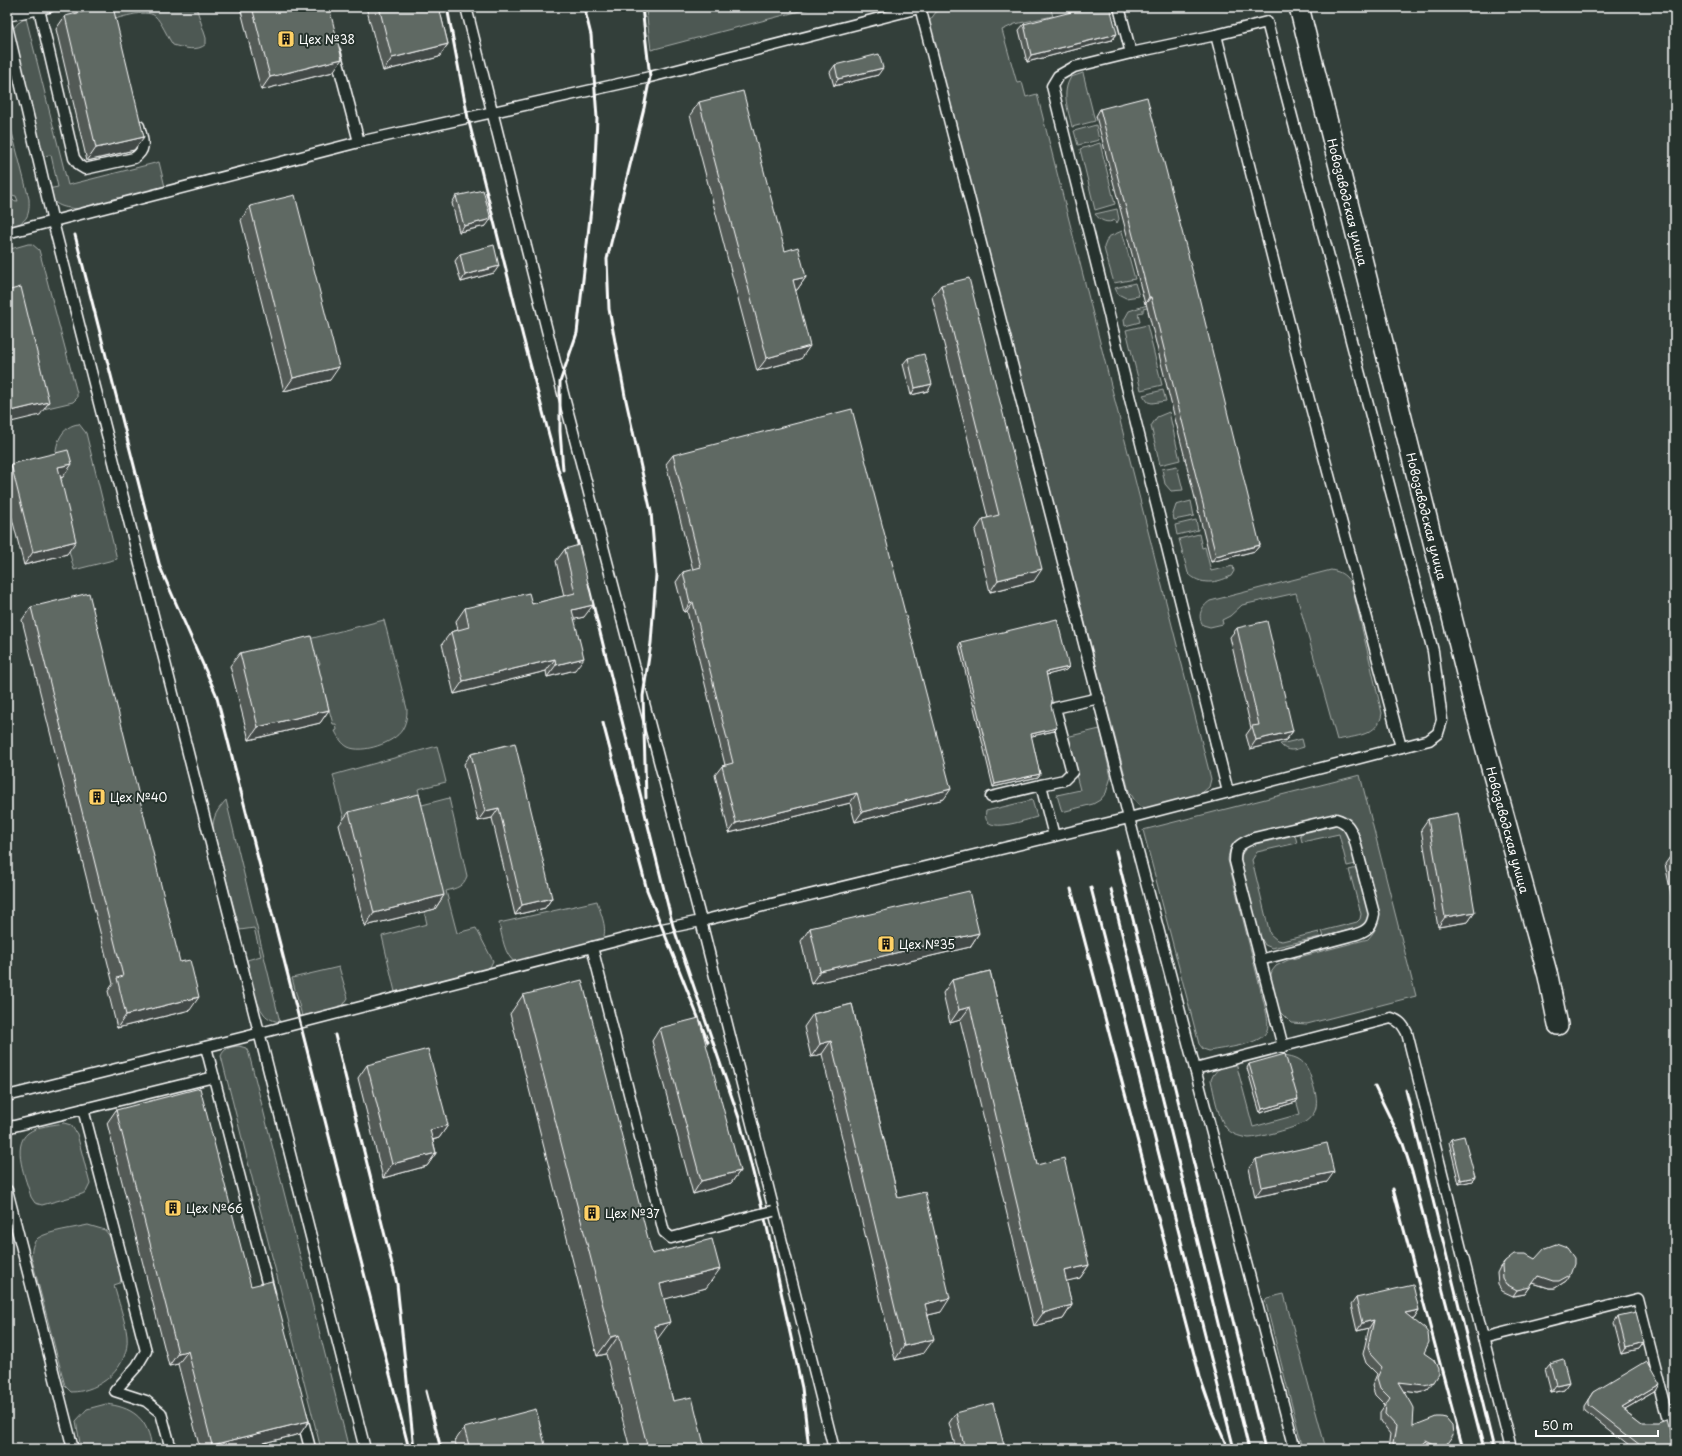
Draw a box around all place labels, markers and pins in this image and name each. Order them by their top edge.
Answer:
building icon: Цех №38 [276,29,296,49]
place label: Цех №38 [299,30,355,48]
building icon: Цех №40 [87,787,107,807]
place label: Цех №40 [110,788,168,806]
building icon: Цех №35 [876,934,896,954]
place label: Цех №35 [899,935,955,953]
building icon: Цех №66 [163,1198,183,1218]
place label: Цех №66 [186,1199,243,1217]
building icon: Цех №37 [582,1203,602,1223]
place label: Цех №37 [605,1204,660,1222]

